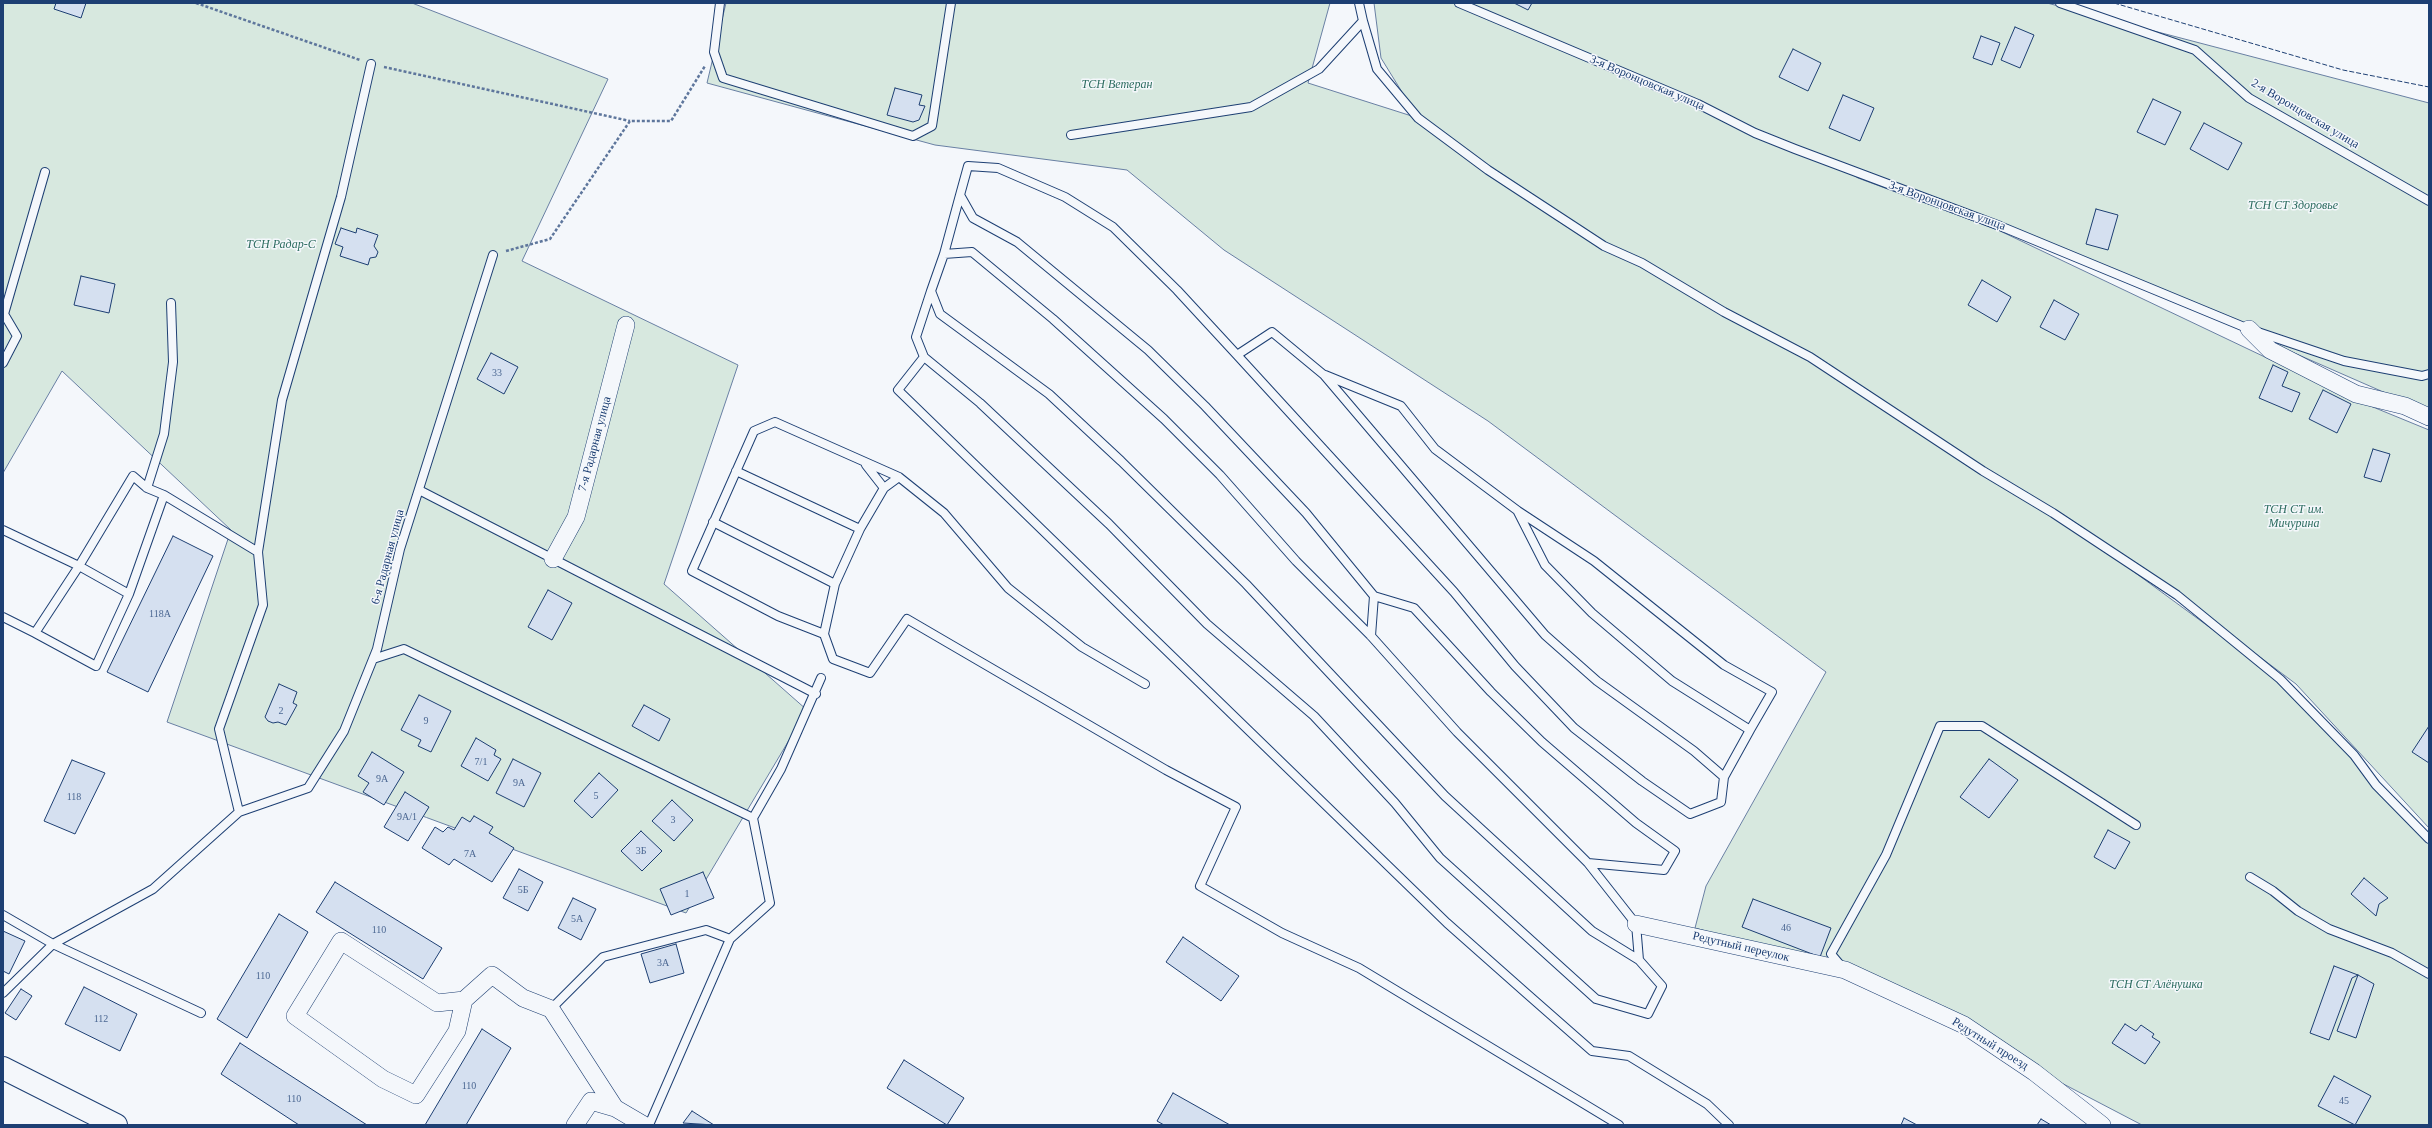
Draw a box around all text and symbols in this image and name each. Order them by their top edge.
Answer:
street label: 3-я Воронцовская улица [1587,52,1707,114]
street label: 2-я Воронцовская улица [2248,76,2362,152]
park label: ТСН Ветеран [1082,78,1152,92]
street label: 3-я Воронцовская улица [1887,178,2007,234]
park label: ТСН СТ Здоровье [2248,199,2338,213]
park label: ТСН Радар-С [246,238,316,252]
house number: 33 [492,367,502,379]
street label: 7-я Радарная улица [575,395,615,493]
park label: ТСН СТ им. Мичурина [2264,503,2324,531]
street label: 6-я Радарная улица [368,508,408,606]
house number: 118А [149,608,171,620]
house number: 2 [278,705,284,717]
house number: 9 [424,715,428,727]
house number: 7/1 [475,756,487,768]
house number: 9А [376,773,388,785]
house number: 9А [513,777,525,789]
house number: 5 [594,790,598,802]
house number: 118 [67,791,81,803]
house number: 9А/1 [397,811,417,823]
house number: 3 [670,814,676,826]
house number: 3Б [636,845,646,857]
house number: 7А [464,848,476,860]
house number: 5Б [518,884,528,896]
house number: 1 [684,888,690,900]
house number: 5А [571,913,583,925]
house number: 46 [1781,922,1791,934]
house number: 110 [372,924,386,936]
street label: Редутный переулок [1691,929,1791,965]
house number: 3А [657,957,669,969]
house number: 110 [256,970,270,982]
park label: ТСН СТ Алёнушка [2109,978,2203,992]
house number: 112 [94,1013,108,1025]
street label: Редутный проезд [1949,1015,2031,1073]
house number: 110 [462,1080,476,1092]
house number: 110 [287,1093,301,1105]
house number: 45 [2339,1095,2349,1107]

